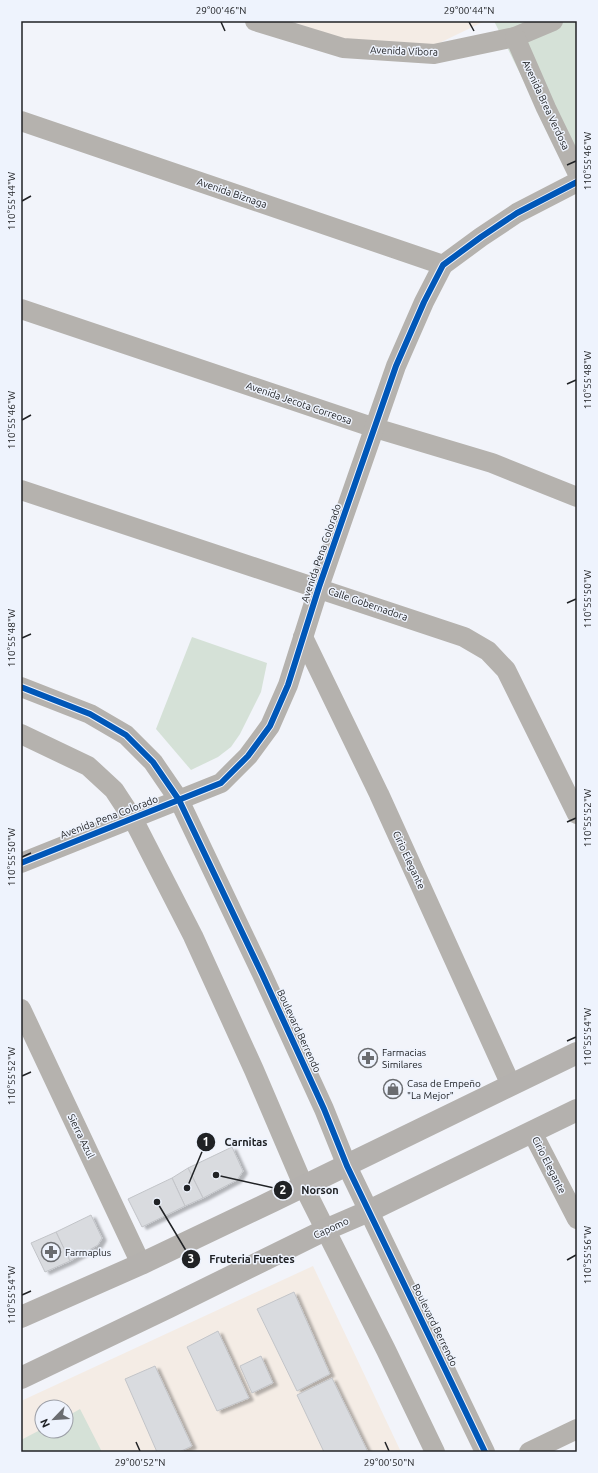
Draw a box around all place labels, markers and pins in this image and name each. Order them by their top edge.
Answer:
pharmacy icon: Farmacias Similares [357,1047,379,1069]
place label: Farmacias Similares [382,1047,426,1070]
shop icon: Casa de Empeño "La Mejor" [382,1078,404,1100]
place label: Casa de Empeño "La Mejor" [407,1078,481,1101]
callout: Carnitas [196,1130,275,1153]
callout: Norson [273,1178,346,1201]
pharmacy icon: Farmaplus [40,1241,62,1263]
place label: Farmaplus [65,1247,111,1258]
callout: Fruteria Fuentes [181,1247,303,1270]

